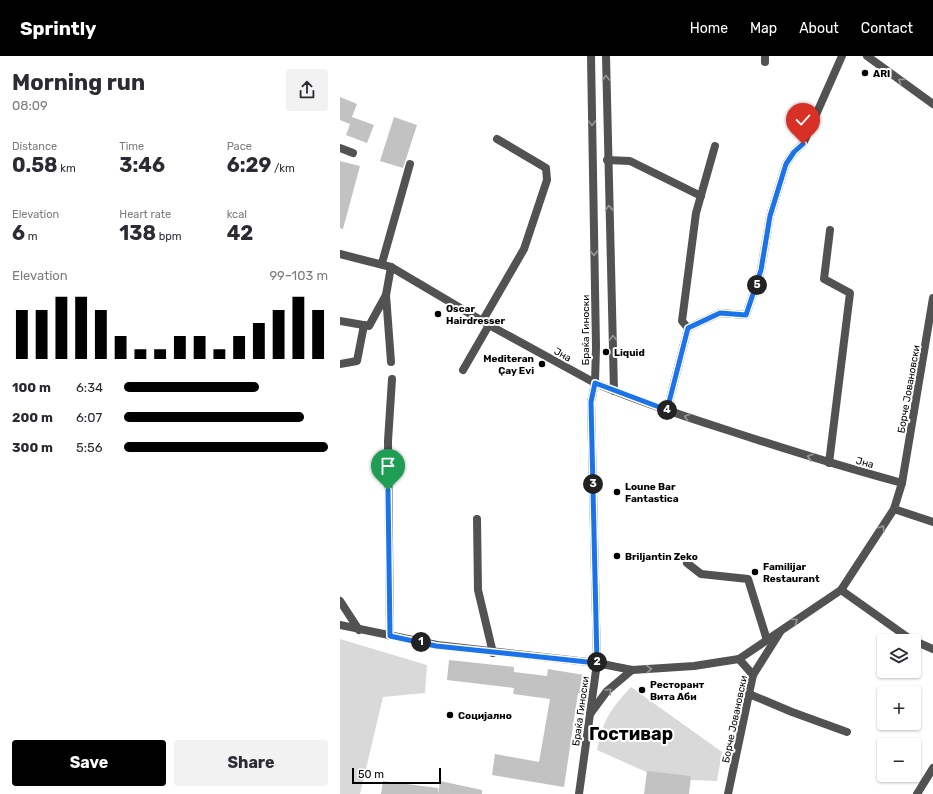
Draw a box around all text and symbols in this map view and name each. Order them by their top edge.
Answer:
text: Sprintly [20,17,96,40]
text: Home [690,20,728,37]
text: Map [750,20,777,37]
text: About [799,20,839,37]
text: Contact [861,20,913,37]
marker: ARI [860,68,870,78]
place label: ARI [873,68,890,80]
text: Morning run [12,69,145,96]
button: share [286,69,328,111]
one-way arrow [602,75,610,81]
one-way arrow [899,79,906,86]
text: 08:09 [12,98,48,113]
pin [786,103,820,144]
icon: check [792,109,814,131]
one-way arrow [588,120,596,126]
text: Distance [12,140,57,153]
text: Time [119,140,144,153]
text: Pace [227,140,252,153]
text: 0.58 [12,153,58,177]
text: 3:46 [119,153,165,177]
text: 6:29 [227,153,271,177]
text: km [58,162,76,175]
text: /km [271,162,295,175]
one-way arrow [604,205,613,211]
text: Elevation [12,208,59,221]
text: Heart rate [119,208,171,221]
text: kcal [227,208,247,221]
text: 6 [12,221,25,245]
text: 138 [119,221,156,245]
text: 42 [227,221,253,245]
text: m [25,230,38,243]
text: bpm [156,230,182,243]
one-way arrow [590,250,598,256]
text: Elevation [12,268,68,283]
text: 99–103 m [269,268,328,283]
pin: 5 [747,275,767,295]
text: 5 [753,278,761,291]
street label: Браќа Гиноски [580,295,592,365]
place label: Oscar Hairdresser [446,303,505,327]
marker: Oscar Hairdresser [433,309,443,319]
one-way arrow [609,335,618,341]
street label: Борче Јовановски [895,344,923,434]
street label: Јна [552,345,573,364]
marker: Liquid [601,347,611,357]
place label: Liquid [614,347,645,359]
place label: Mediteran Çay Evi [483,353,534,377]
marker: Mediteran Çay Evi [537,359,547,369]
text: 100 m [12,380,51,395]
text: 6:34 [76,380,103,395]
pin: 4 [657,400,677,420]
text: 4 [663,403,671,416]
text: 200 m [12,410,53,425]
text: 6:07 [76,410,102,425]
one-way arrow [683,413,690,422]
text: 300 m [12,440,53,455]
text: 5:56 [76,440,103,455]
pin [371,449,405,490]
one-way arrow [807,453,814,462]
icon: arrive [377,455,399,477]
street label: Јна [855,455,875,471]
pin: 3 [583,474,603,494]
text: 3 [589,477,597,490]
place label: Loune Bar Fantastica [625,481,679,505]
marker: Loune Bar Fantastica [612,487,622,497]
one-way arrow [877,525,884,532]
marker: Briljantin Zeko [612,551,622,561]
place label: Briljantin Zeko [625,551,698,563]
place label: Familijar Restaurant [763,561,820,585]
marker: Familijar Restaurant [750,567,760,577]
one-way arrow [791,618,798,626]
pin: 1 [411,632,431,652]
map controls [877,634,921,782]
button: layers [877,634,921,678]
text: 1 [418,635,424,648]
pin: 2 [587,652,607,672]
text: 2 [593,655,601,668]
one-way arrow [646,665,652,674]
street label: Борче Јовановски [720,674,750,764]
street label: Браќа Гиноски [570,675,592,747]
place label: Ресторант Вита Аби [650,679,705,703]
marker: Ресторант Вита Аби [637,685,647,695]
button: + [877,686,921,730]
one-way arrow [604,688,611,696]
marker: Социјално [445,710,455,720]
place label: Социјално [458,710,512,722]
district label: Гостивар [589,723,673,745]
button: − [877,738,921,782]
button: Save [12,740,166,786]
button: Share [174,740,328,786]
scale bar [352,766,441,785]
text: 50 m [358,768,384,781]

